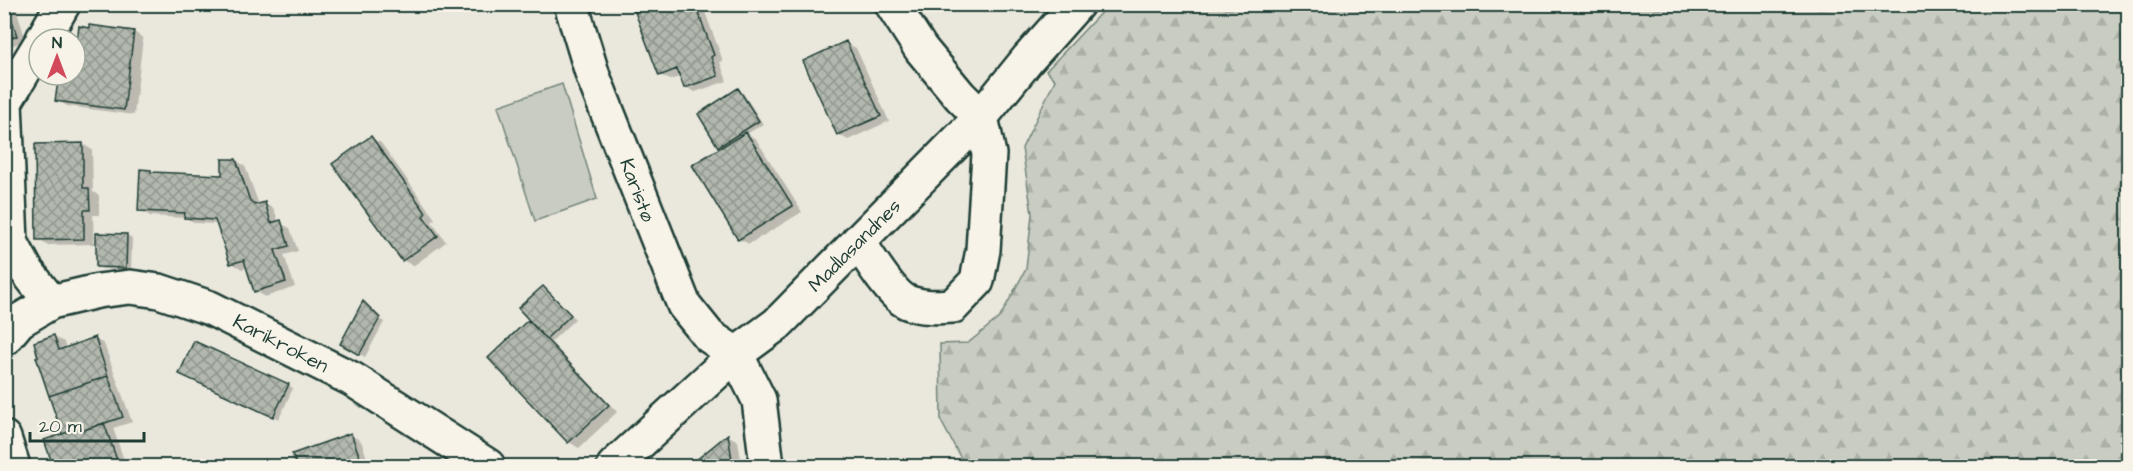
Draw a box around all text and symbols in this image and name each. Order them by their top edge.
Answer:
north arrow [27,27,87,87]
text: N [52,32,62,54]
street label: Karistø [612,155,662,226]
street label: Madlasandnes [802,193,908,299]
street label: Karikroken [228,308,333,380]
scale bar [30,405,144,443]
text: 20 m [39,414,82,439]

